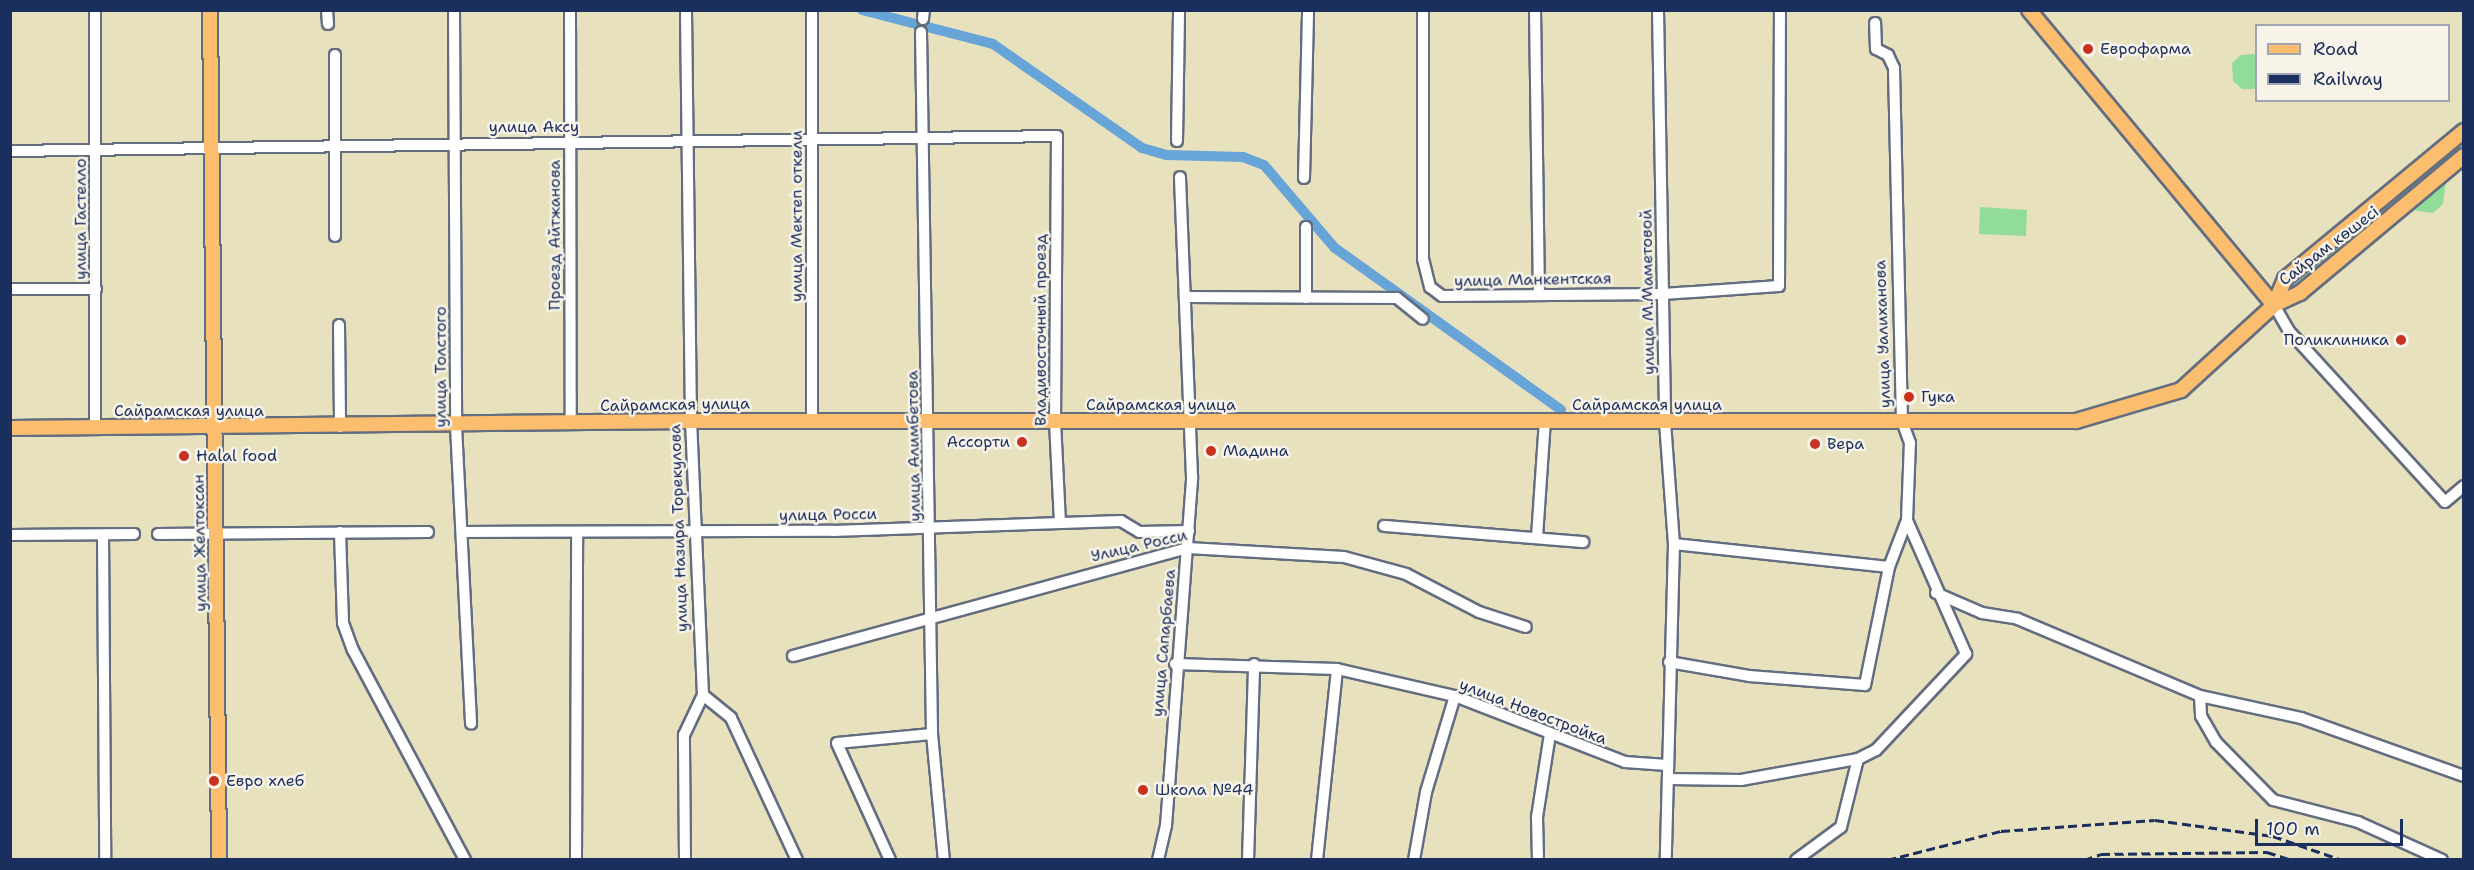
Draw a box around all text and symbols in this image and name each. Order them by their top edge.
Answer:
legend [2255,24,2450,102]
text: Road [2313,37,2358,61]
place label: Еврофарма [2100,39,2191,59]
marker: Еврофарма [2081,42,2095,56]
text: Railway [2313,67,2383,91]
street label: улица Аксу [489,117,579,137]
street label: улица Мектеп откели [787,130,807,302]
street label: улица Гастелло [71,158,91,280]
street label: Проезд Айтжанова [545,160,565,310]
street label: Сайрам көшесі [2275,202,2383,290]
street label: улица М.Маметовой [1637,209,1659,375]
street label: Владивосточный проезд [1031,234,1051,426]
street label: улица Уалиханова [1871,260,1895,408]
street label: улица Манкентская [1454,269,1612,291]
street label: улица Толстого [431,306,451,428]
place label: Поликлиника [2284,330,2389,350]
marker: Поликлиника [2394,333,2408,347]
street label: улица Алимбетова [903,370,925,522]
place label: Гука [1921,387,1955,407]
marker: Гука [1902,390,1916,404]
street label: Сайрамская улица [600,394,750,416]
street label: Сайрамская улица [1086,395,1236,415]
street label: Сайрамская улица [1572,395,1722,415]
street label: Сайрамская улица [114,401,264,421]
street label: улица Назира Торекулова [666,424,692,632]
place label: Ассорти [946,432,1010,452]
place label: Вера [1827,434,1864,454]
marker: Ассорти [1015,435,1029,449]
marker: Вера [1808,437,1822,451]
place label: Мадина [1223,441,1289,461]
marker: Мадина [1204,444,1218,458]
place label: Halal food [196,446,277,466]
marker: Halal food [177,449,191,463]
street label: улица Желтоксан [189,474,211,612]
street label: улица Росси [779,505,877,525]
street label: Улица Росси [1089,526,1189,566]
street label: улица Сапарбаева [1148,568,1180,718]
street label: улица Новостройка [1457,675,1609,749]
place label: Евро хлеб [226,771,304,791]
marker: Евро хлеб [207,774,221,788]
place label: Школа №44 [1155,780,1254,800]
marker: Школа №44 [1136,783,1150,797]
scale bar [2258,807,2406,845]
text: 100 m [2266,817,2320,841]

